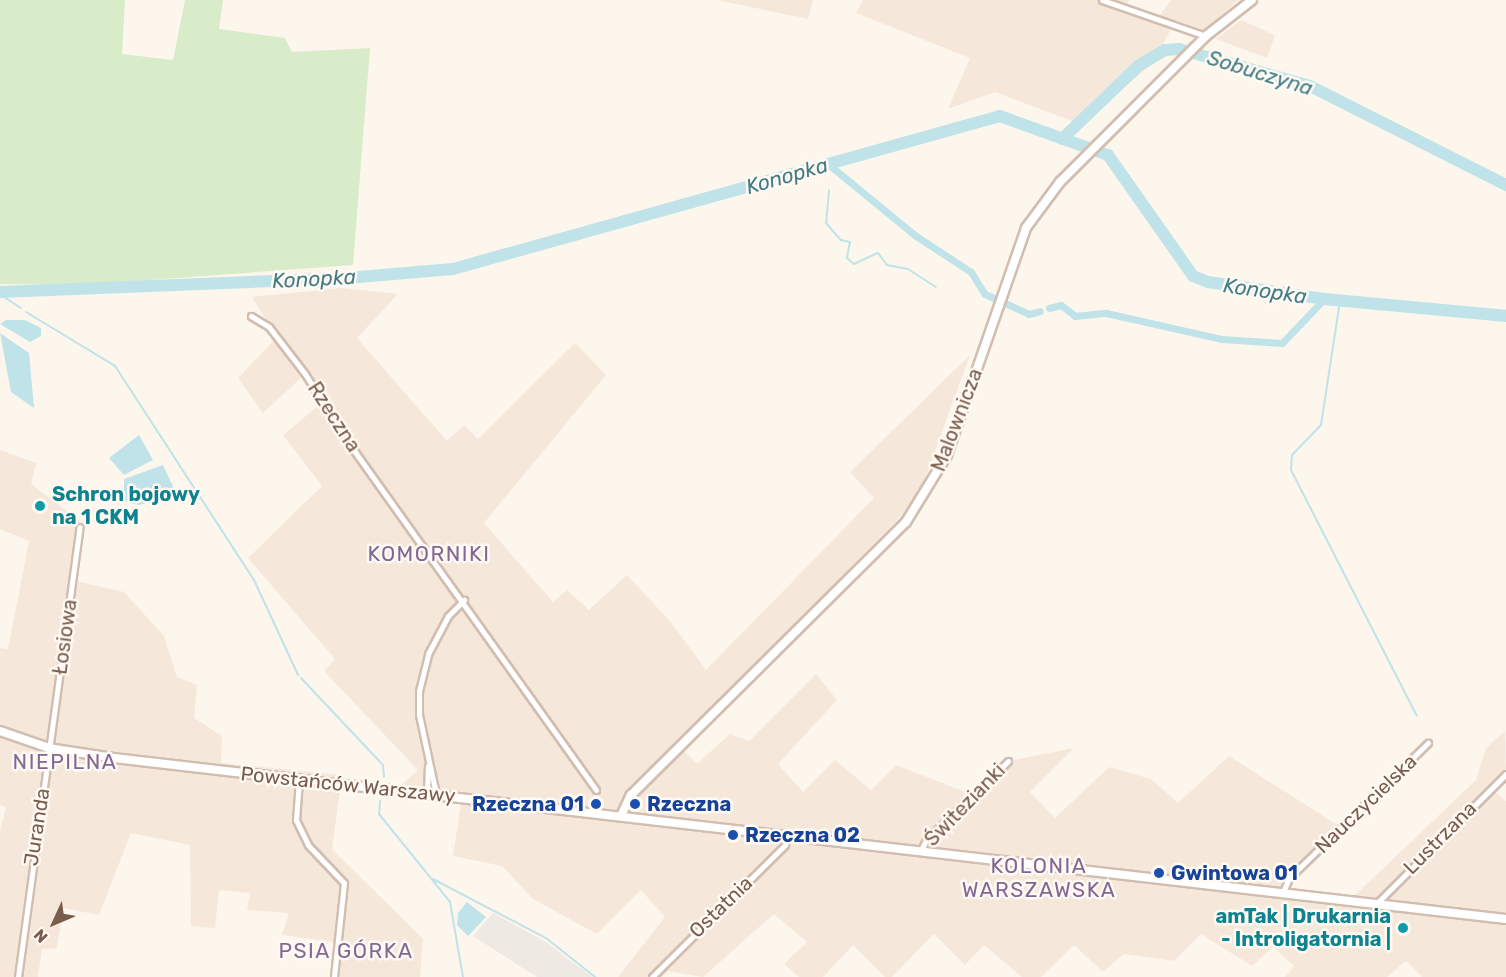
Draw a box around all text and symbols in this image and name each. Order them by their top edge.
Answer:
water label: Sobuczyna [1204,45,1316,101]
water label: Konopka [743,152,831,200]
water label: Konopka [271,264,357,294]
water label: Konopka [1222,273,1308,309]
street label: Malownicza [926,365,988,475]
street label: Rzeczna [302,377,366,457]
place label: Schron bojowy na 1 CKM [52,482,200,529]
marker: Schron bojowy na 1 CKM [33,499,47,513]
district label: KOMORNIKI [368,541,490,567]
street label: Łosiowa [48,598,82,676]
district label: NIEPILNA [13,749,117,775]
street label: Nauczycielska [1310,749,1422,859]
street label: Świtezianki [920,759,1010,851]
street label: Powstańców Warszawy [239,762,457,808]
street label: Juranda [19,787,55,867]
place label: Rzeczna 01 [472,792,584,816]
place label: Rzeczna [647,792,731,816]
marker: Rzeczna 01 [589,797,603,811]
marker: Rzeczna [628,797,642,811]
street label: Lustrzana [1399,797,1481,879]
place label: Rzeczna 02 [745,823,860,847]
marker: Rzeczna 02 [726,828,740,842]
district label: KOLONIA WARSZAWSKA [962,853,1116,903]
place label: Gwintowa 01 [1171,861,1298,885]
marker: Gwintowa 01 [1152,866,1166,880]
street label: Ostatnia [684,871,758,943]
north arrow [24,893,84,953]
place label: amTak | Drukarnia - Introligatornia | [1215,904,1391,951]
marker: amTak | Drukarnia - Introligatornia | [1396,921,1410,935]
text: N [30,925,52,947]
district label: PSIA GÓRKA [278,938,414,964]

